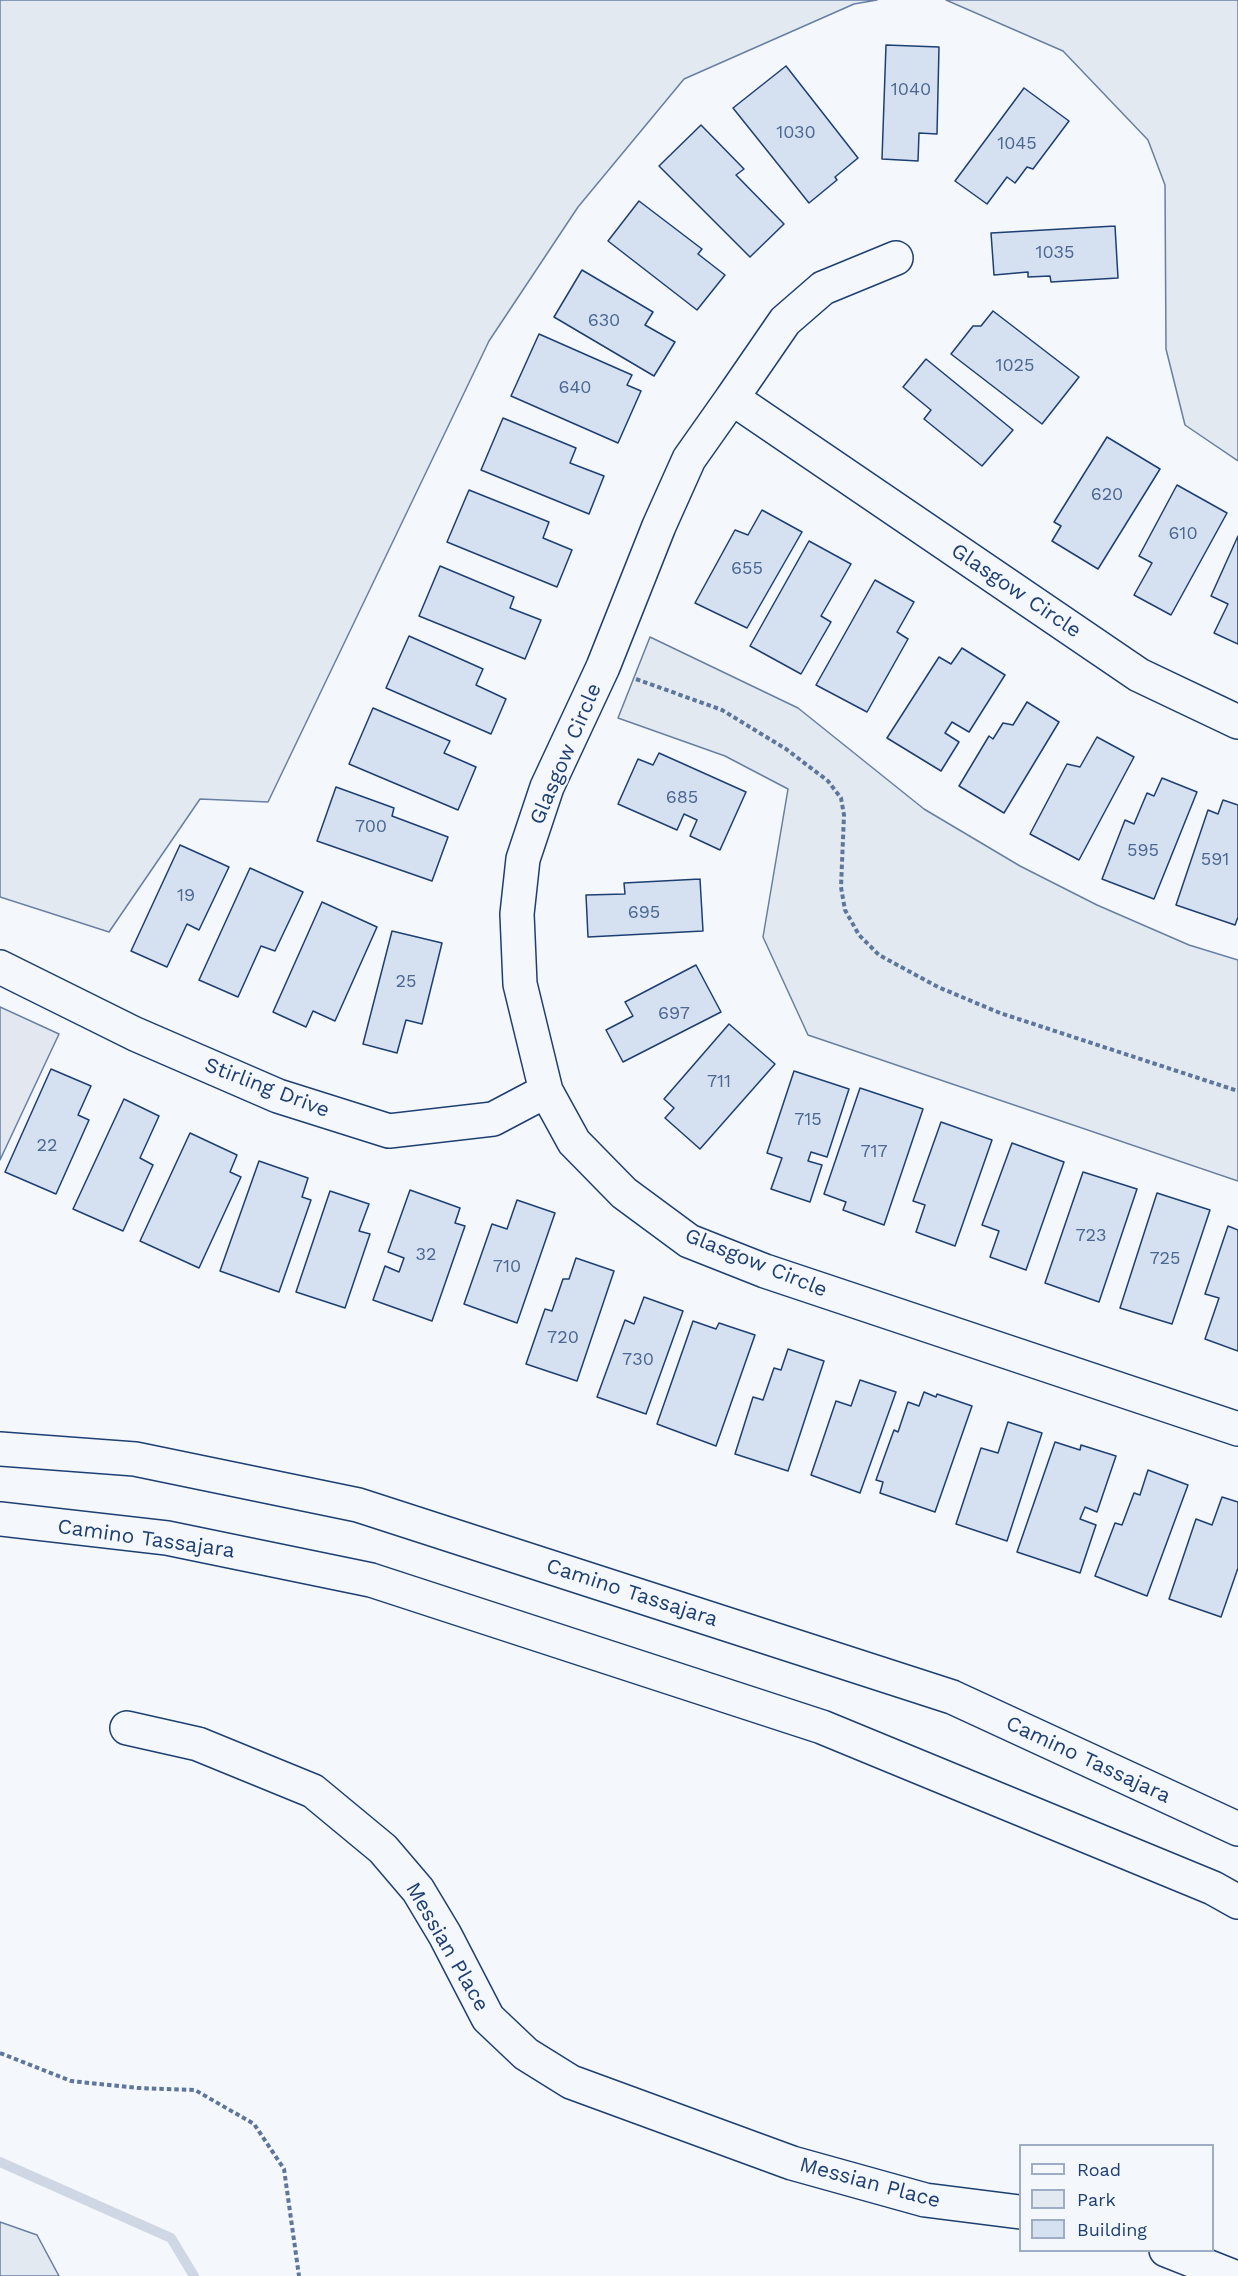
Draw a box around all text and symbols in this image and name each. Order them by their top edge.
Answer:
house number: 1040 [891,79,931,101]
house number: 1030 [776,122,816,144]
house number: 1045 [997,133,1037,155]
house number: 1035 [1036,242,1074,264]
house number: 630 [588,310,620,332]
house number: 1025 [995,355,1035,377]
house number: 640 [558,377,592,399]
house number: 620 [1091,484,1123,506]
house number: 610 [1168,523,1198,545]
street label: Glasgow Circle [946,538,1086,644]
house number: 655 [731,558,763,580]
street label: Glasgow Circle [525,679,607,829]
house number: 685 [666,787,698,809]
house number: 700 [355,816,387,838]
house number: 595 [1127,840,1159,862]
house number: 591 [1201,849,1229,871]
house number: 19 [177,885,195,907]
house number: 695 [628,902,660,924]
house number: 25 [396,971,416,993]
house number: 697 [658,1003,690,1025]
street label: Stirling Drive [201,1053,333,1123]
house number: 711 [707,1071,731,1093]
house number: 715 [794,1109,822,1131]
house number: 22 [37,1135,57,1157]
house number: 717 [860,1141,888,1163]
street label: Glasgow Circle [681,1223,831,1303]
house number: 723 [1075,1225,1107,1247]
house number: 32 [416,1244,436,1266]
house number: 725 [1149,1248,1181,1270]
house number: 710 [493,1256,521,1278]
house number: 720 [547,1327,579,1349]
house number: 730 [622,1349,654,1371]
street label: Camino Tassajara [56,1514,236,1564]
street label: Camino Tassajara [543,1553,721,1633]
street label: Camino Tassajara [1002,1711,1174,1809]
street label: Messian Place [400,1878,494,2016]
legend [1019,2144,1214,2252]
street label: Messian Place [797,2152,943,2214]
text: Road [1077,2159,1121,2180]
text: Park [1077,2189,1116,2210]
text: Building [1077,2219,1147,2240]

